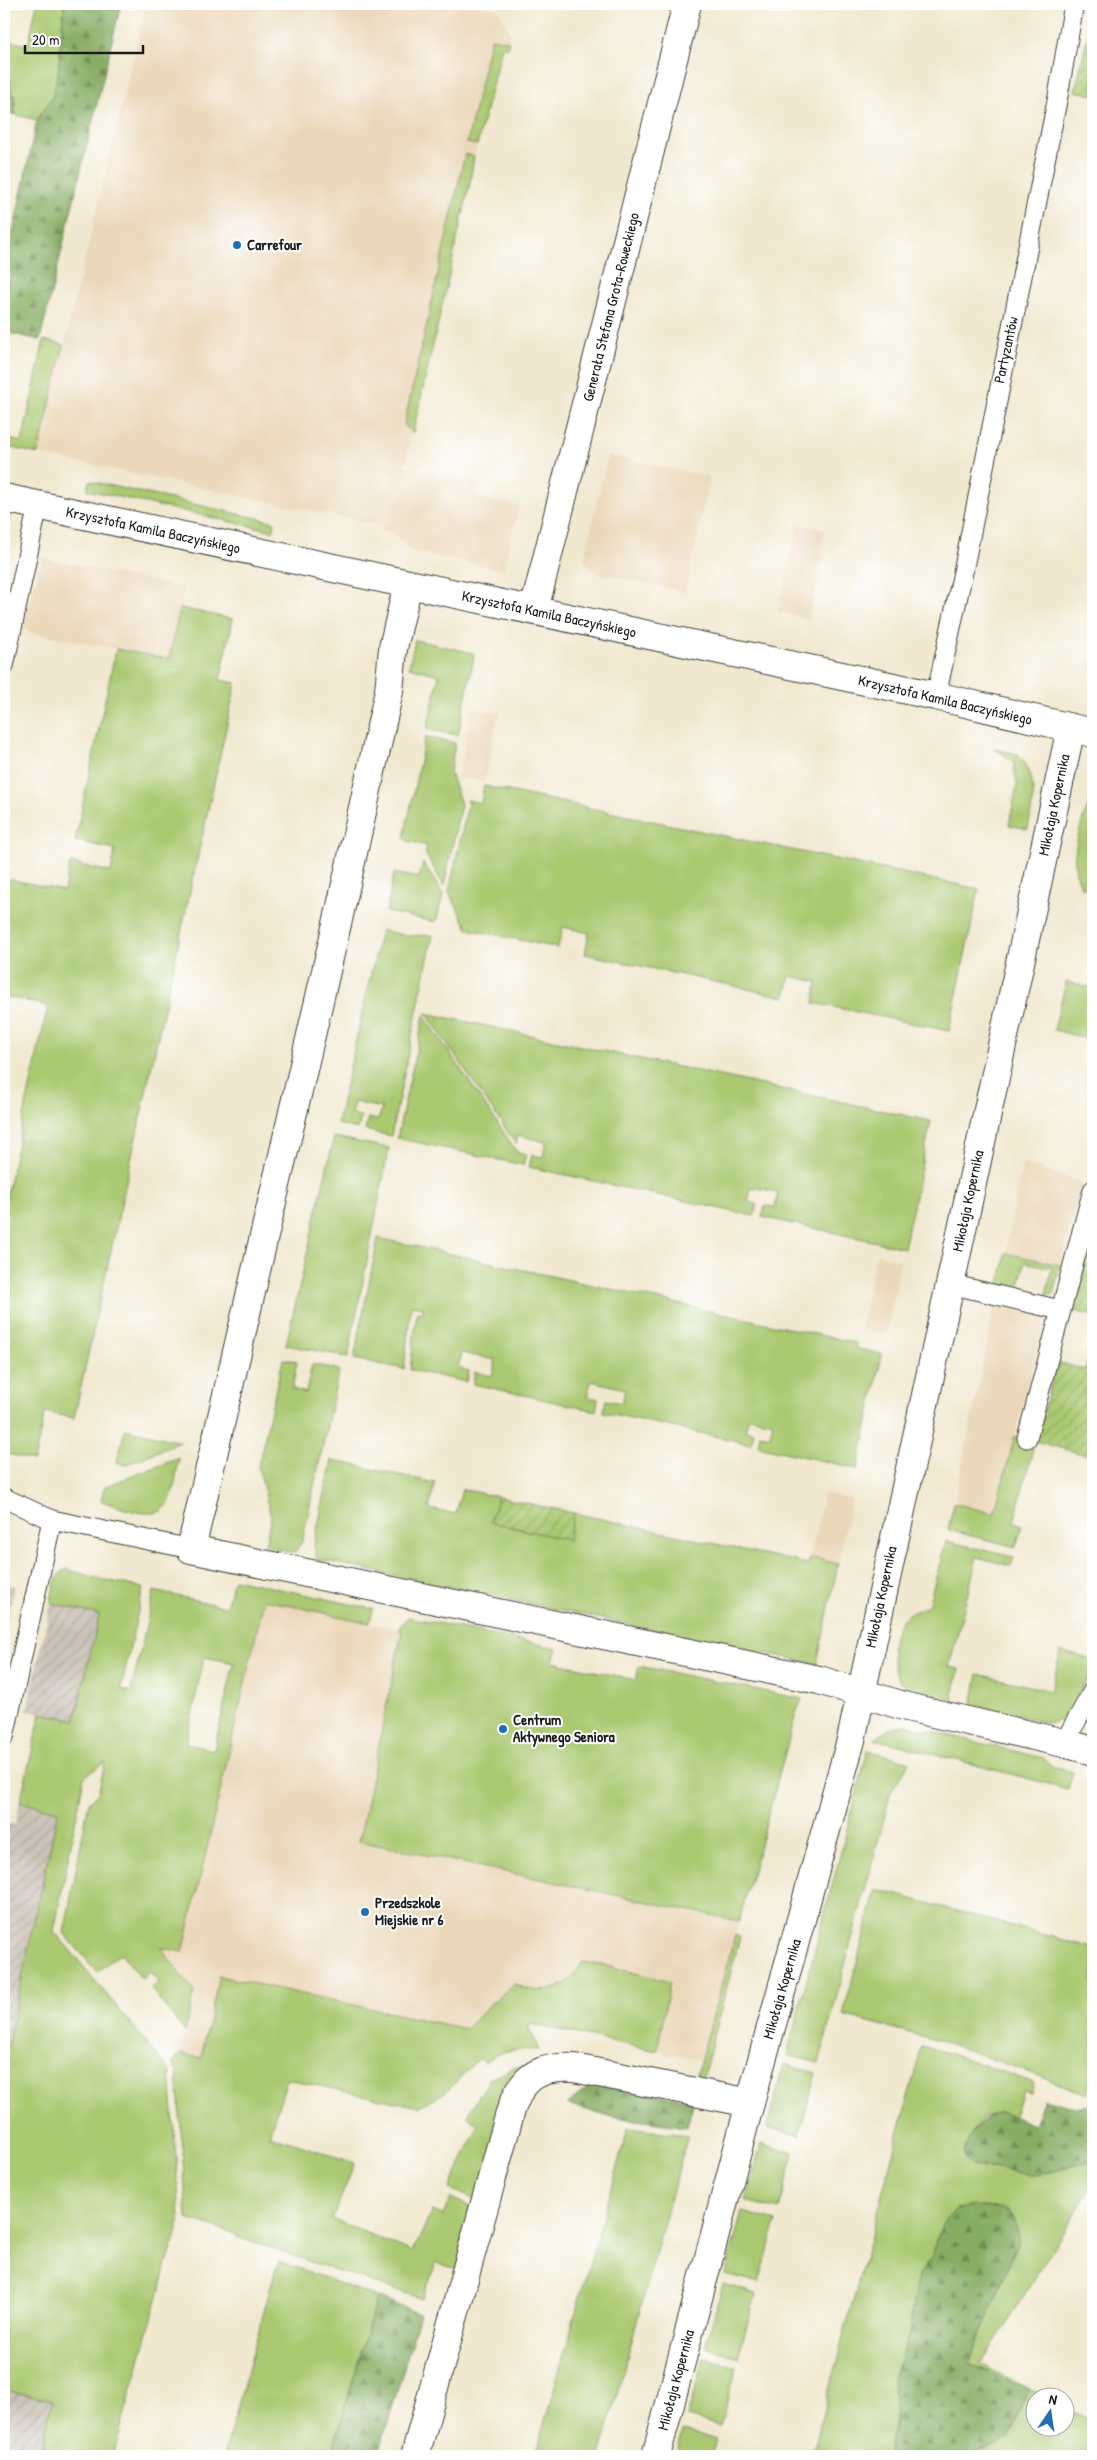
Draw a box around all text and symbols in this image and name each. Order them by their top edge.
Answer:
scale bar [25,22,142,54]
text: 20 m [32,29,59,50]
street label: Generała Stefana Grota-Roweckiego [577,210,644,404]
place label: Carrefour [247,234,302,255]
marker: Carrefour [231,239,243,251]
street label: Partyzantów [988,315,1023,385]
street label: Krzysztofa Kamila Baczyńskiego [64,501,242,558]
street label: Krzysztofa Kamila Baczyńskiego [460,585,638,642]
street label: Krzysztofa Kamila Baczyńskiego [856,669,1034,730]
street label: Mikołaja Kopernika [1033,752,1075,858]
street label: Mikołaja Kopernika [947,1148,989,1254]
street label: Mikołaja Kopernika [860,1544,902,1650]
place label: Centrum Aktywnego Seniora [513,1709,615,1748]
marker: Centrum Aktywnego Seniora [497,1723,509,1735]
place label: Przedszkole Miejskie nr 6 [375,1892,444,1930]
marker: Przedszkole Miejskie nr 6 [359,1906,371,1918]
street label: Mikołaja Kopernika [757,1936,806,2041]
street label: Mikołaja Kopernika [652,2327,699,2432]
north arrow [1024,2388,1074,2438]
text: N [1047,2389,1059,2409]

